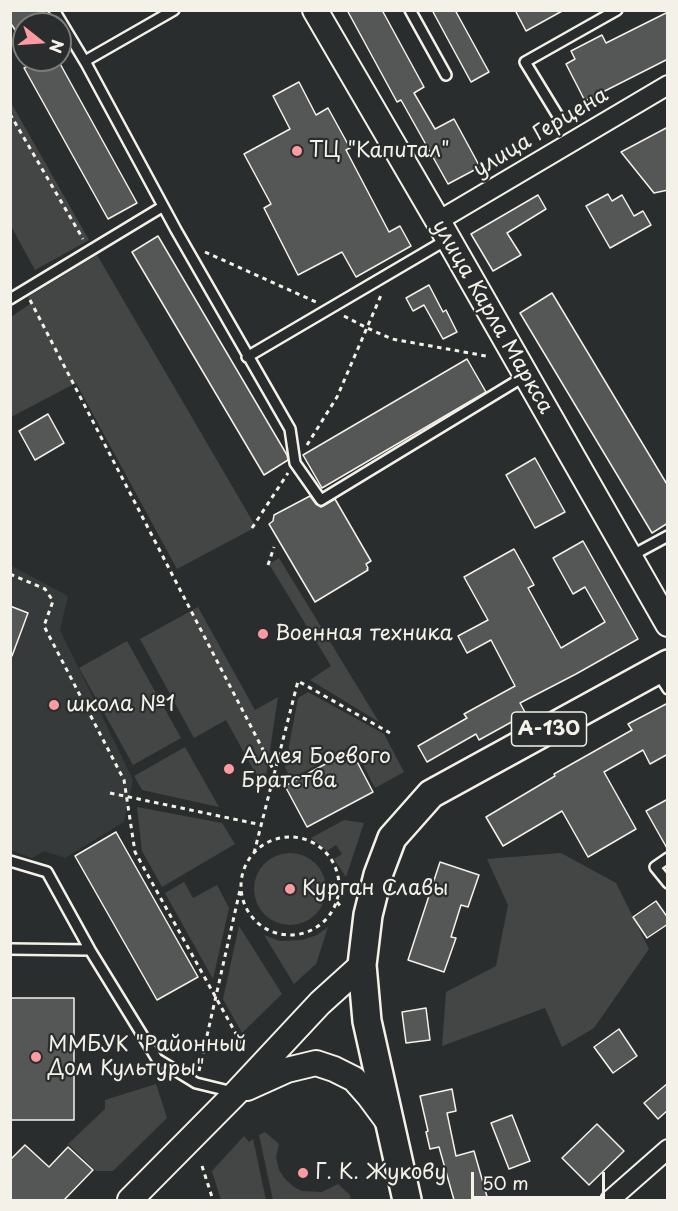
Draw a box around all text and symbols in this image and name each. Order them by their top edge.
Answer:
north arrow [12,12,72,72]
text: N [44,37,71,56]
street label: улица Герцена [469,83,613,183]
place label: ТЦ "Капитал" [309,138,450,164]
marker: ТЦ "Капитал" [290,144,304,158]
street label: улица Карла Маркса [426,216,558,418]
place label: Военная техника [275,621,453,647]
marker: Военная техника [256,627,270,641]
place label: школа №1 [66,692,175,718]
marker: школа №1 [47,698,61,712]
road number: А-130 [512,712,586,746]
place label: Аллея Боевого Братства [241,744,391,794]
marker: Аллея Боевого Братства [222,762,236,776]
place label: Курган Славы [302,876,448,902]
marker: Курган Славы [283,882,297,896]
place label: ММБУК "Районный Дом Культуры" [48,1032,247,1082]
marker: ММБУК "Районный Дом Культуры" [29,1050,43,1064]
place label: Г. К. Жукову [315,1160,446,1186]
scale bar [474,1160,608,1198]
marker: Г. К. Жукову [296,1166,310,1180]
text: 50 m [482,1169,529,1196]

